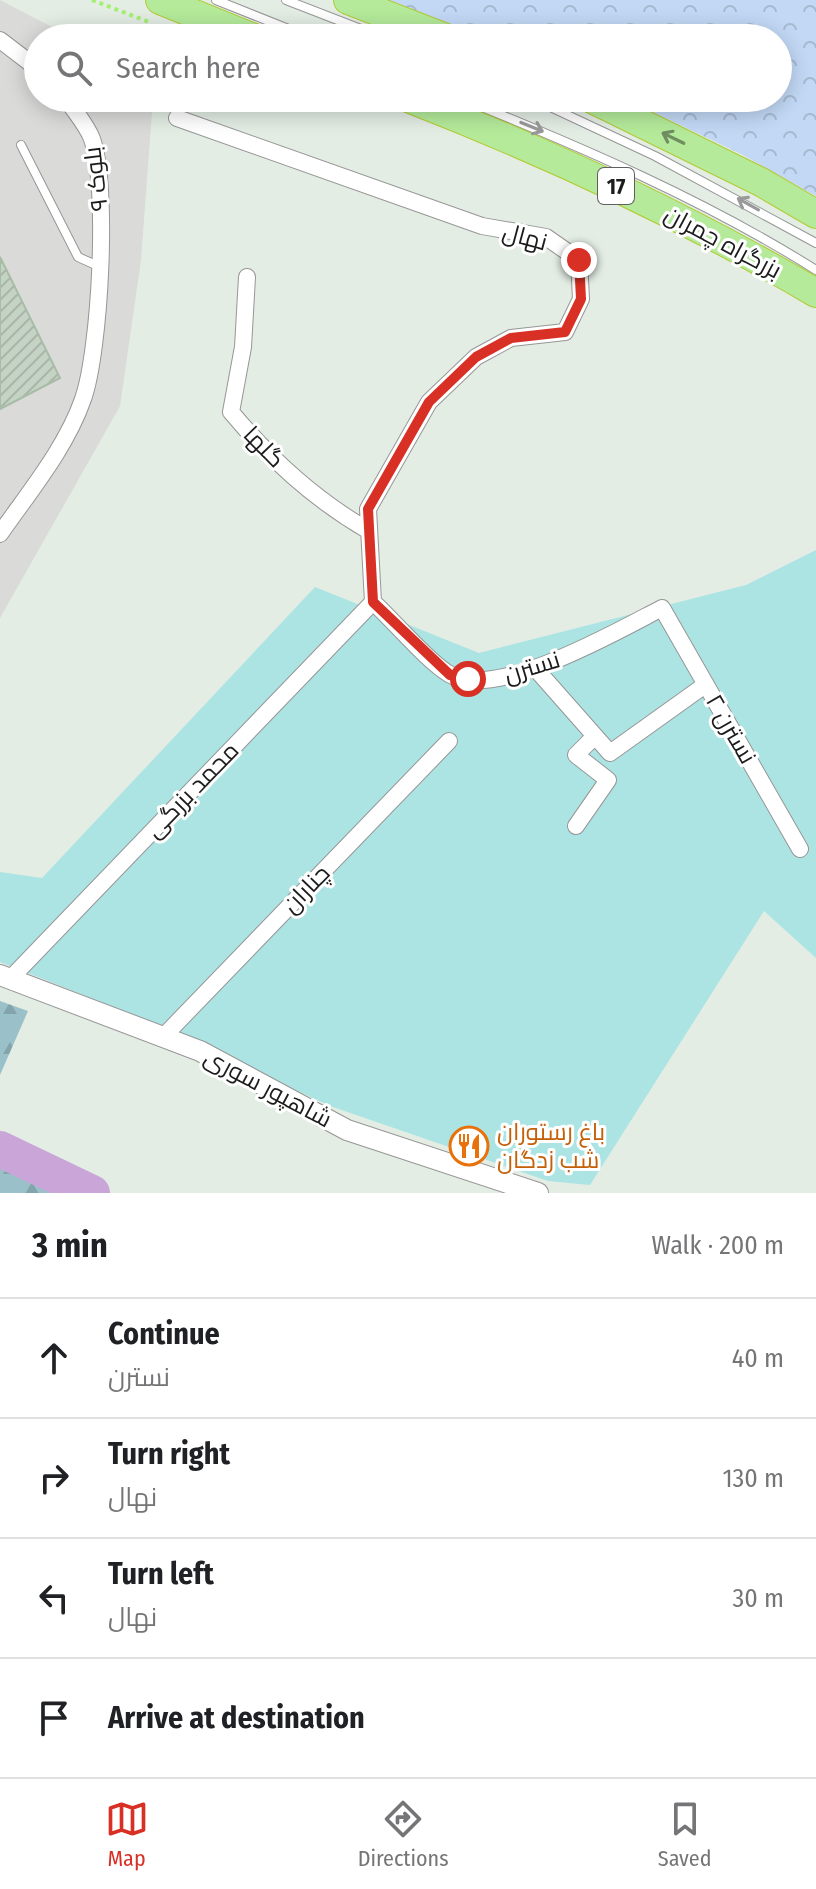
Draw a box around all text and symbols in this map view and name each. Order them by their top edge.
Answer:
search box [24,24,792,112]
icon: search [52,46,96,90]
text: Search here [116,50,261,86]
one-way arrow [519,121,544,136]
one-way arrow [661,130,685,146]
street label: بلوک ۹ [78,145,114,213]
road number: 17 [598,168,634,204]
one-way arrow [737,196,760,212]
street label: بزرگراه چمران [659,199,786,286]
street label: نهال [499,218,551,256]
route end [561,242,597,278]
street label: گلها [238,421,290,473]
street label: نسترن [501,645,563,689]
route start [450,661,486,697]
street label: نسترن ۲ [700,689,762,769]
street label: محمد بزرگی [140,736,244,844]
street label: چناران [276,859,337,920]
street label: شاهپور سوری [199,1043,337,1134]
place label: باغ رستوران شب زدگان [497,1118,605,1174]
restaurant icon: باغ رستوران شب زدگان [448,1125,490,1167]
text: 3 min [32,1225,108,1266]
text: Walk · 200 m [651,1230,784,1261]
text: Continue [108,1316,220,1352]
icon: ahead [32,1336,76,1380]
text: 40 m [732,1343,784,1374]
text: نسترن [108,1362,170,1393]
text: Turn right [108,1436,230,1472]
icon: right [32,1456,76,1500]
text: 130 m [722,1463,784,1494]
text: نهال [108,1482,157,1513]
text: Turn left [108,1556,214,1592]
icon: left [32,1576,76,1620]
text: 30 m [733,1583,784,1614]
text: نهال [108,1602,157,1633]
icon: arrive [32,1696,76,1740]
text: Arrive at destination [108,1700,365,1736]
tab: Map [105,1797,149,1872]
tab: Directions [358,1797,449,1872]
tab: Saved [658,1797,711,1872]

